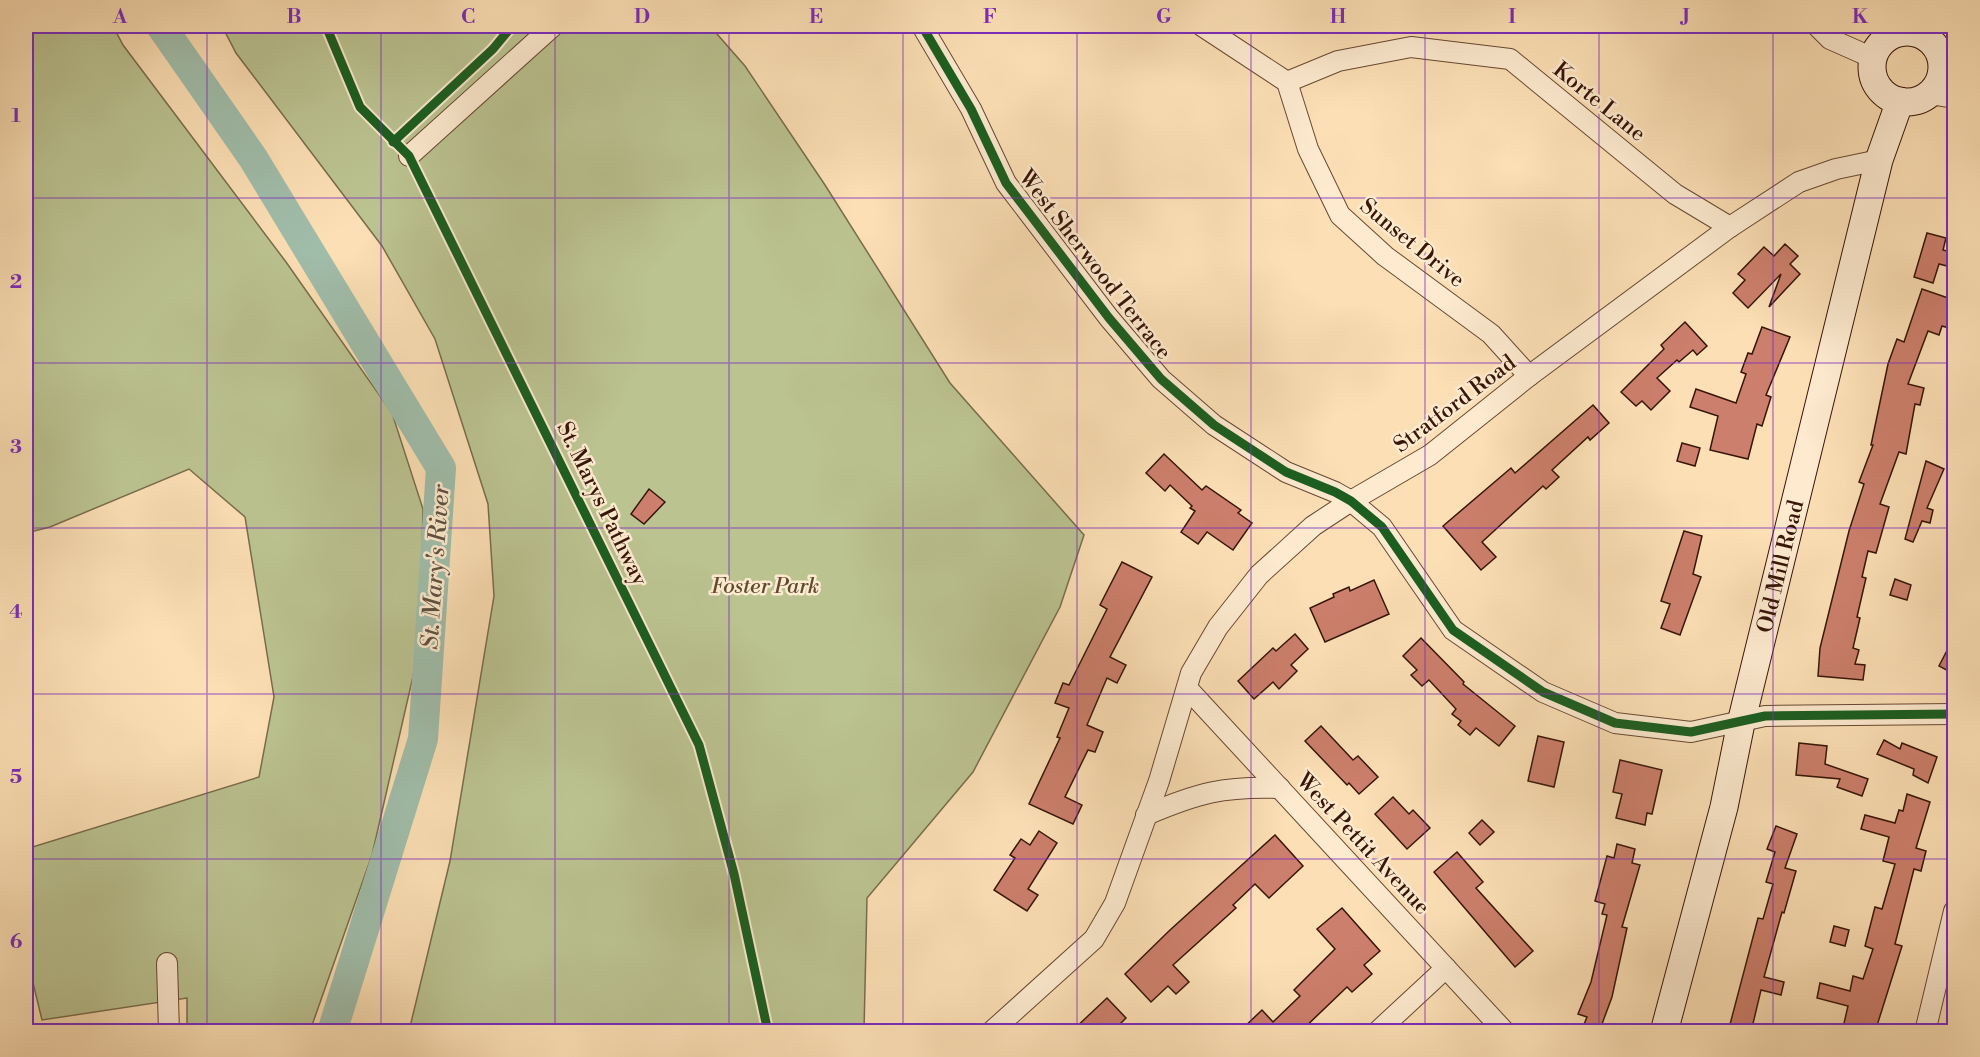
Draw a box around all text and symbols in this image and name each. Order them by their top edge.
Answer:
text: A [112,5,128,30]
text: B [286,5,302,30]
text: C [461,5,475,30]
text: D [634,5,650,30]
text: E [809,5,823,30]
text: F [983,5,997,30]
text: G [1156,5,1172,30]
text: H [1330,5,1347,30]
text: I [1508,5,1516,30]
text: J [1679,5,1690,30]
text: K [1852,5,1869,30]
street label: Korte Lane [1547,57,1651,148]
text: 1 [11,104,21,129]
street label: West Sherwood Terrace [1012,164,1177,365]
street label: Sunset Drive [1354,193,1470,294]
text: 2 [10,270,22,295]
street label: Stratford Road [1388,349,1522,459]
street label: St. Marys Pathway [550,417,653,590]
text: 3 [10,435,22,460]
water label: St. Mary's River [415,483,457,651]
street label: Old Mill Road [1752,497,1810,636]
park label: Foster Park [711,573,819,600]
text: 4 [9,600,23,625]
text: 5 [10,765,22,790]
street label: West Pettit Avenue [1290,767,1436,920]
text: 6 [10,930,23,955]

